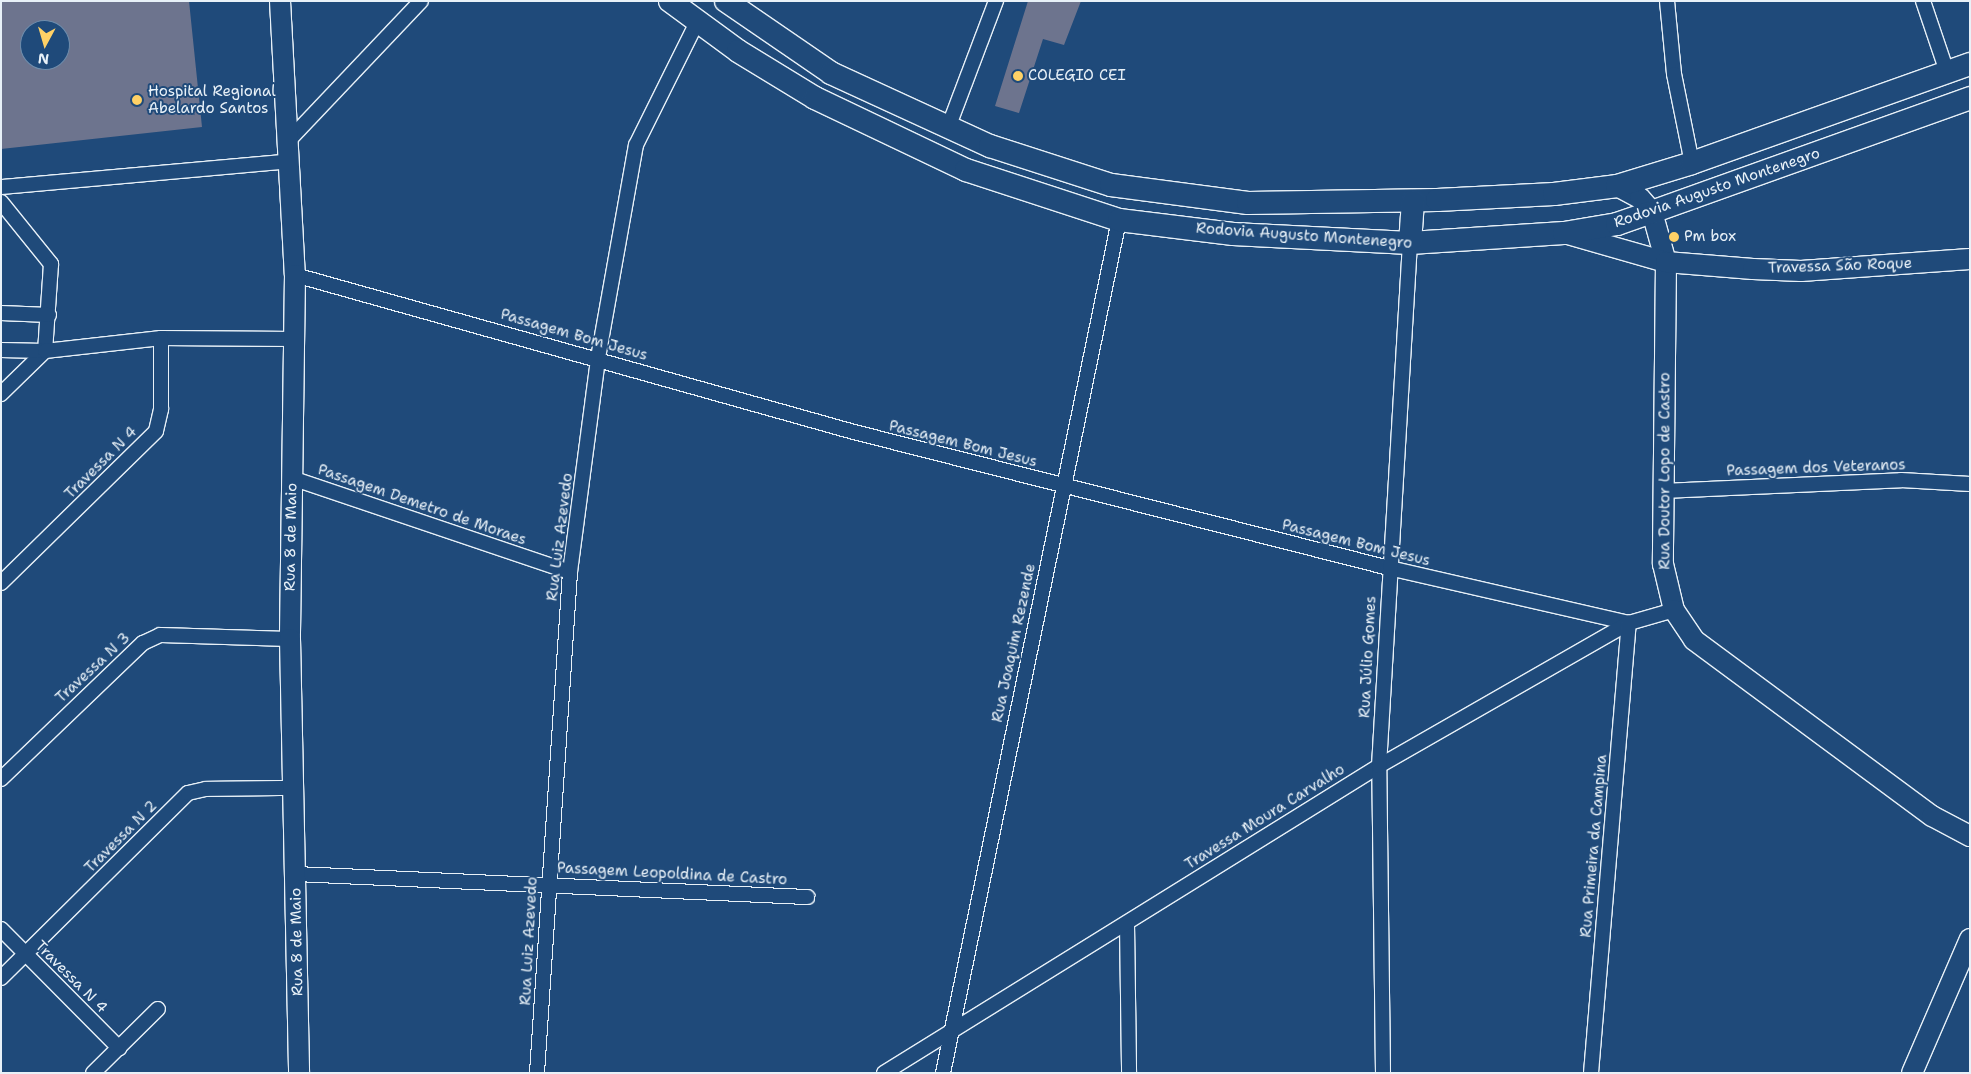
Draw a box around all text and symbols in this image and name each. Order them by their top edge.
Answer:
north arrow [20,20,70,70]
text: N [37,49,50,68]
place label: COLEGIO CEI [1028,67,1126,85]
marker: COLEGIO CEI [1012,70,1024,82]
place label: Hospital Regional Abelardo Santos [148,82,276,117]
marker: Hospital Regional Abelardo Santos [130,93,144,107]
street label: Rodovia Augusto Montenegro [1612,144,1822,232]
street label: Rodovia Augusto Montenegro [1195,219,1413,253]
place label: Pm box [1684,228,1736,246]
marker: Pm box [1668,231,1680,243]
street label: Travessa São Roque [1768,254,1912,278]
street label: Passagem Bom Jesus [498,305,650,365]
street label: Rua Doutor Lopo de Castro [1656,372,1674,570]
street label: Passagem Bom Jesus [887,417,1039,471]
street label: Travessa N 4 [61,423,141,503]
street label: Passagem dos Veteranos [1726,456,1906,480]
street label: Passagem Demetro de Moraes [315,461,529,549]
street label: Rua Luiz Azevedo [543,472,577,602]
street label: Rua 8 de Maio [281,483,301,591]
street label: Passagem Bom Jesus [1280,516,1432,570]
street label: Rua Joaquim Rezende [988,562,1040,724]
street label: Rua Júlio Gomes [1356,596,1380,718]
street label: Travessa N 3 [52,629,134,707]
street label: Rua Primeira da Campina [1577,754,1611,938]
street label: Travessa Moura Carvalho [1182,760,1348,874]
street label: Travessa N 2 [81,797,161,877]
street label: Passagem Leopoldina de Castro [556,859,788,889]
street label: Rua Luiz Azevedo [517,876,541,1006]
street label: Rua 8 de Maio [287,888,307,996]
street label: Travessa N 4 [31,937,111,1017]

